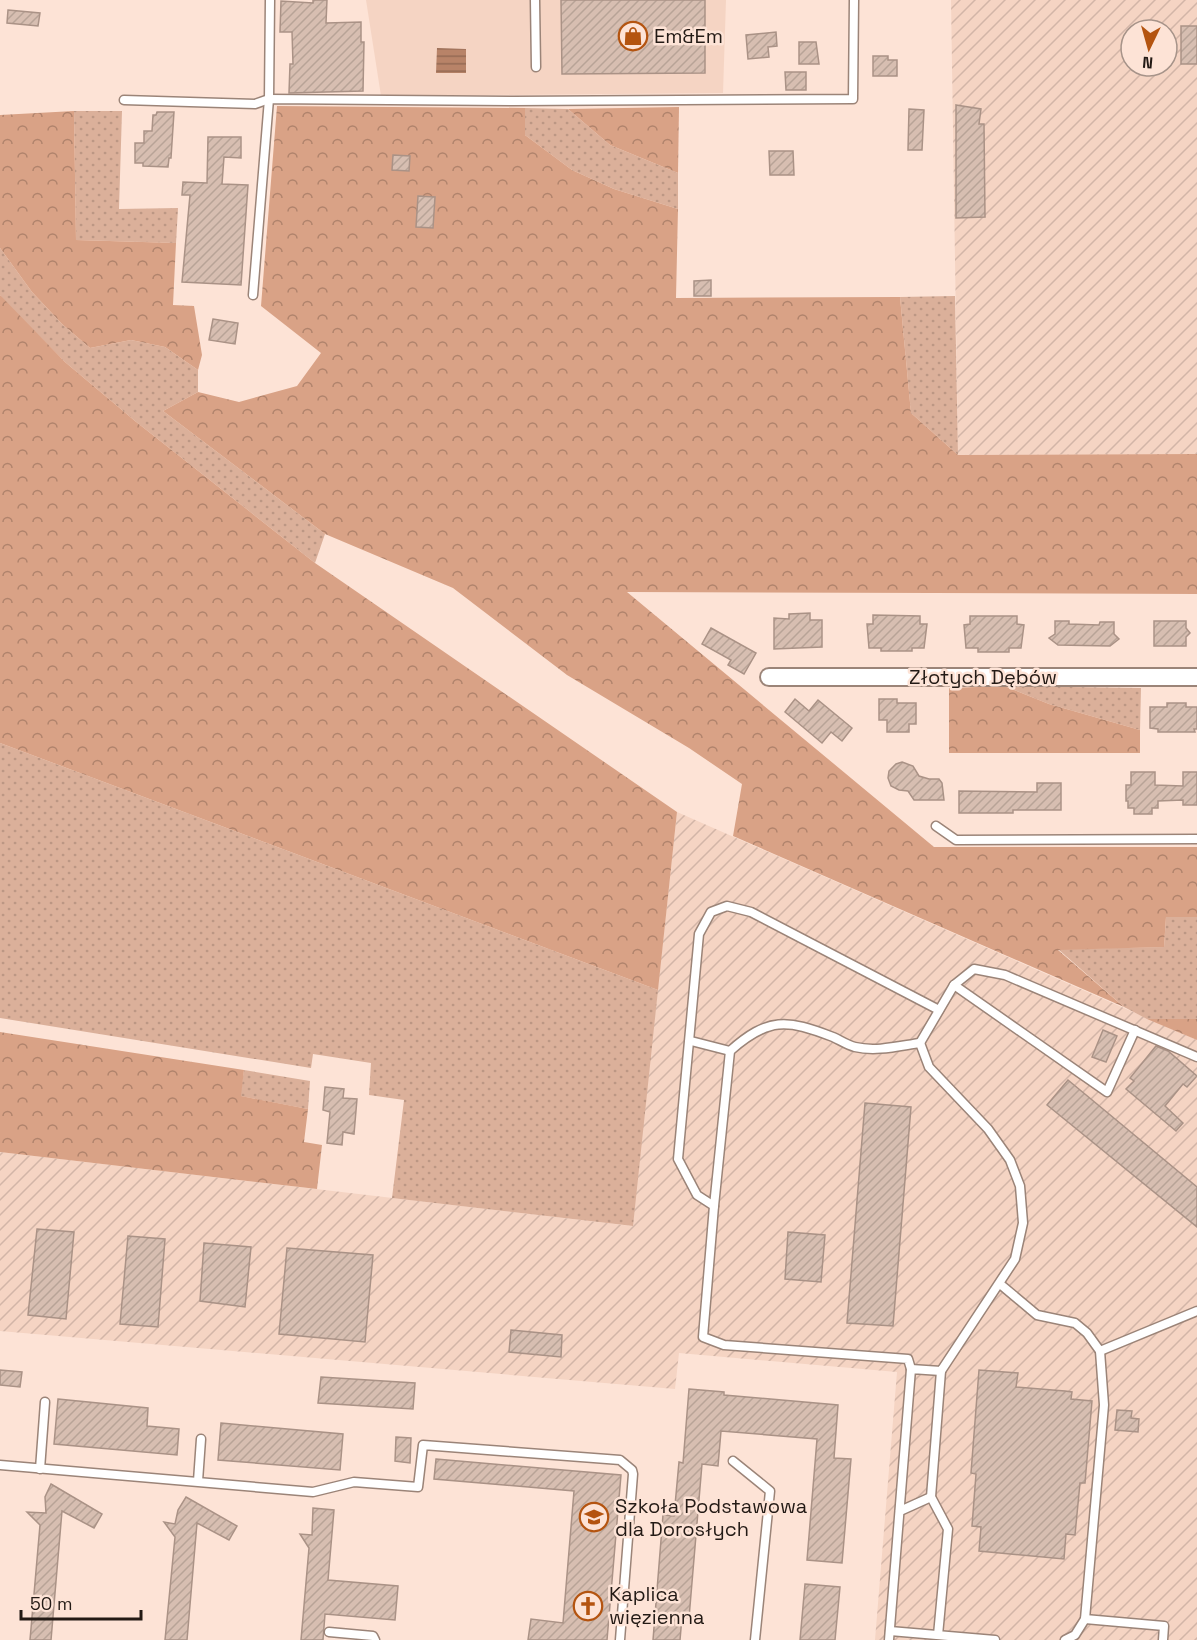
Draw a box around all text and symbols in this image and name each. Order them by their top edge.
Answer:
north arrow [1119,18,1179,78]
shop icon: Em&Em [617,20,649,52]
place label: Em&Em [654,23,723,49]
text: N [1141,52,1154,73]
street label: Złotych Dębów [909,664,1057,690]
place label: Szkoła Podstawowa dla Dorosłych [615,1493,807,1542]
school or university icon: Szkoła Podstawowa dla Dorosłych [578,1501,610,1533]
place label: Kaplica więzienna [609,1581,705,1630]
scale bar [21,1583,141,1621]
church icon: Kaplica więzienna [572,1590,604,1622]
text: 50 m [30,1592,72,1615]

